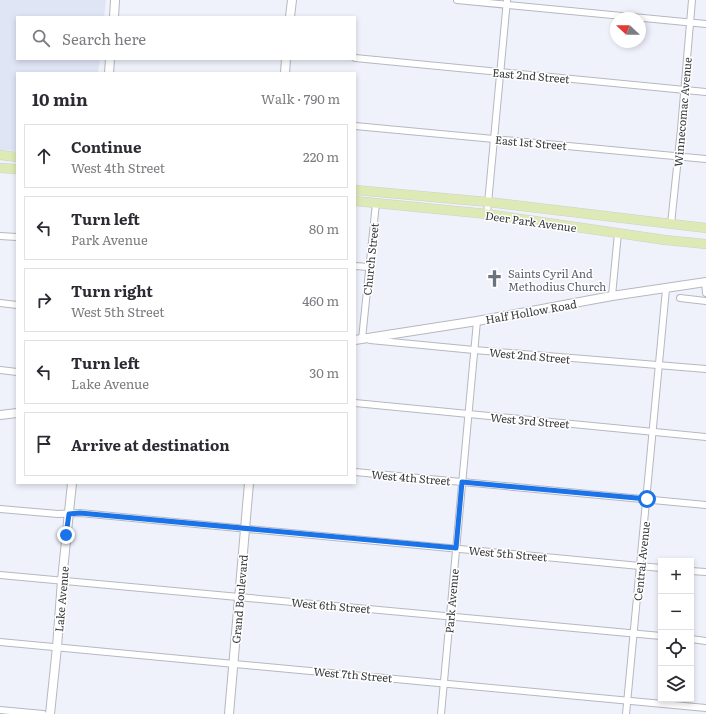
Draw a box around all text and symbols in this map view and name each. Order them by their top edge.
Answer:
north arrow [610,12,646,48]
search box [16,16,356,60]
icon: search [30,27,52,49]
text: Search here [62,27,146,50]
street label: Winnecomac Avenue [669,56,695,168]
street label: East 2nd Street [492,64,571,86]
text: 10 min [32,86,88,111]
text: Walk · 790 m [261,89,340,108]
street label: East 1st Street [495,131,568,153]
text: Continue [71,135,141,158]
icon: ahead [33,145,55,167]
text: 220 m [303,147,339,166]
text: West 4th Street [71,158,165,177]
text: Turn left [71,207,140,230]
street label: Deer Park Avenue [484,207,578,235]
icon: left [33,217,55,239]
text: 80 m [309,219,339,238]
street label: Church Street [358,221,382,296]
text: Park Avenue [71,230,148,249]
place label: Saints Cyril And Methodius Church [508,265,606,294]
church icon: Saints Cyril And Methodius Church [485,269,505,289]
text: Turn right [71,279,153,302]
icon: right [33,289,55,311]
text: 460 m [302,291,339,310]
street label: Half Hollow Road [484,295,578,327]
text: West 5th Street [71,302,164,321]
street label: West 2nd Street [489,343,572,367]
text: Turn left [71,351,140,374]
icon: left [33,361,55,383]
text: 30 m [309,363,339,382]
text: Lake Avenue [71,374,149,393]
street label: West 3rd Street [490,409,571,431]
icon: arrive [33,433,55,455]
text: Arrive at destination [71,433,230,456]
street label: West 4th Street [371,466,452,488]
route start [638,490,656,508]
street label: Central Avenue [629,520,653,602]
route end [57,526,75,544]
street label: West 5th Street [468,542,549,564]
street label: Grand Boulevard [227,554,251,644]
map controls [658,558,694,702]
button: + [658,558,694,594]
street label: Lake Avenue [50,565,72,633]
street label: Park Avenue [440,568,462,634]
street label: West 6th Street [291,594,372,616]
button: − [658,594,694,630]
button: locate [658,630,694,666]
street label: West 7th Street [313,663,394,685]
button: layers [658,666,694,702]

